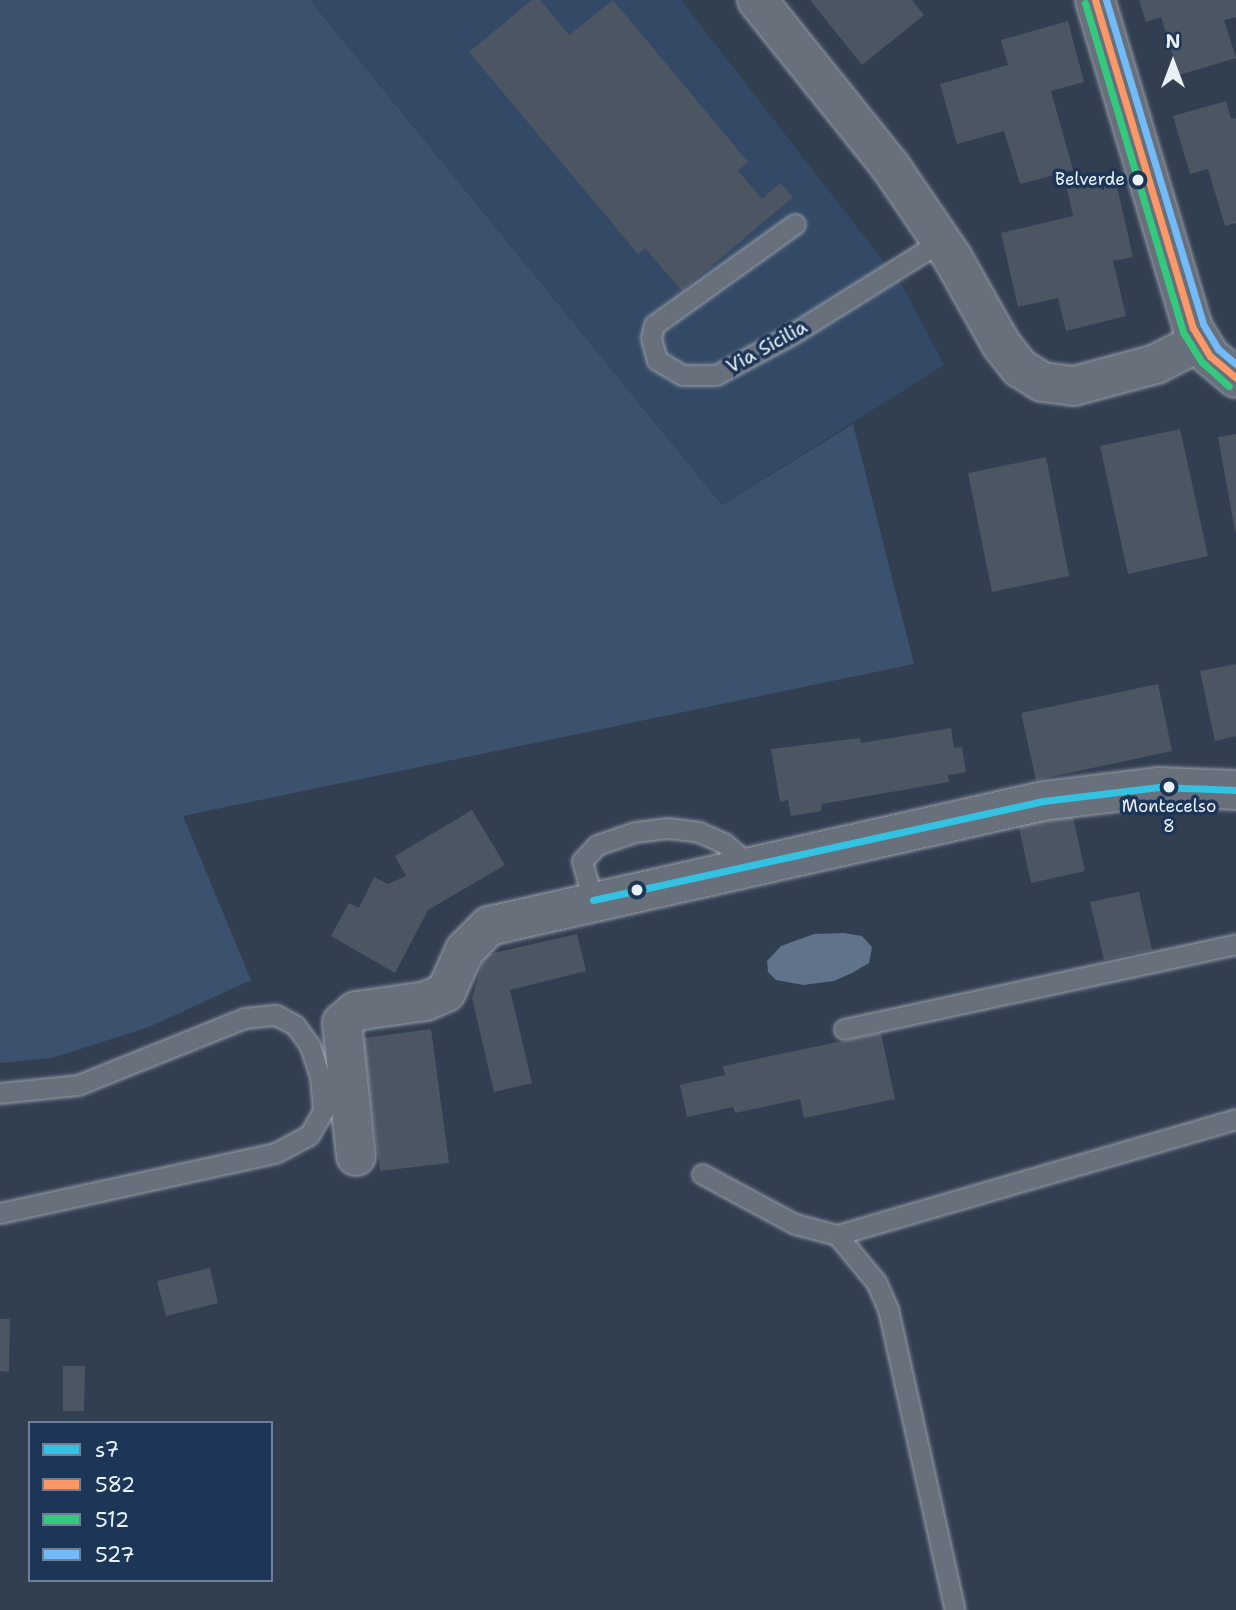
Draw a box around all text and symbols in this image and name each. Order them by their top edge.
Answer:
north arrow [1138,28,1208,98]
text: N [1165,29,1181,54]
place label: Belverde [1055,170,1125,190]
marker: Belverde [1131,173,1145,187]
street label: Via Sicilia [723,316,811,378]
marker: Montecelso 8 [1162,780,1176,794]
place label: Montecelso 8 [1122,797,1216,837]
unlabelled marker [630,883,644,897]
legend [28,1421,273,1582]
text: s7 [95,1436,119,1464]
text: 582 [95,1471,136,1499]
text: 512 [95,1506,129,1534]
text: 527 [95,1541,135,1569]

